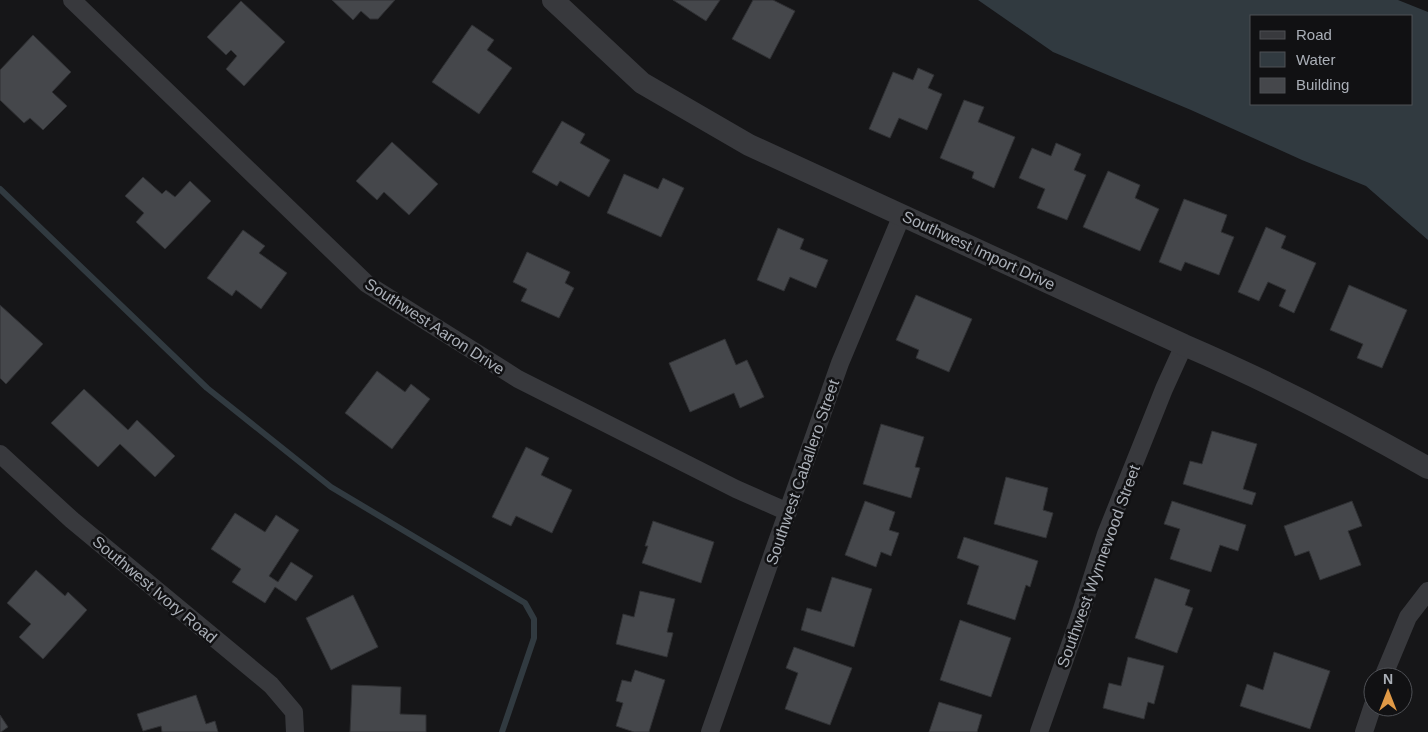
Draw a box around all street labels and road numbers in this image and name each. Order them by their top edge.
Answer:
street label: Southwest Import Drive [900,208,1058,293]
street label: Southwest Aaron Drive [362,275,508,378]
street label: Southwest Caballero Street [763,377,842,567]
street label: Southwest Wynnewood Street [1054,462,1143,670]
street label: Southwest Ivory Road [89,533,220,646]

